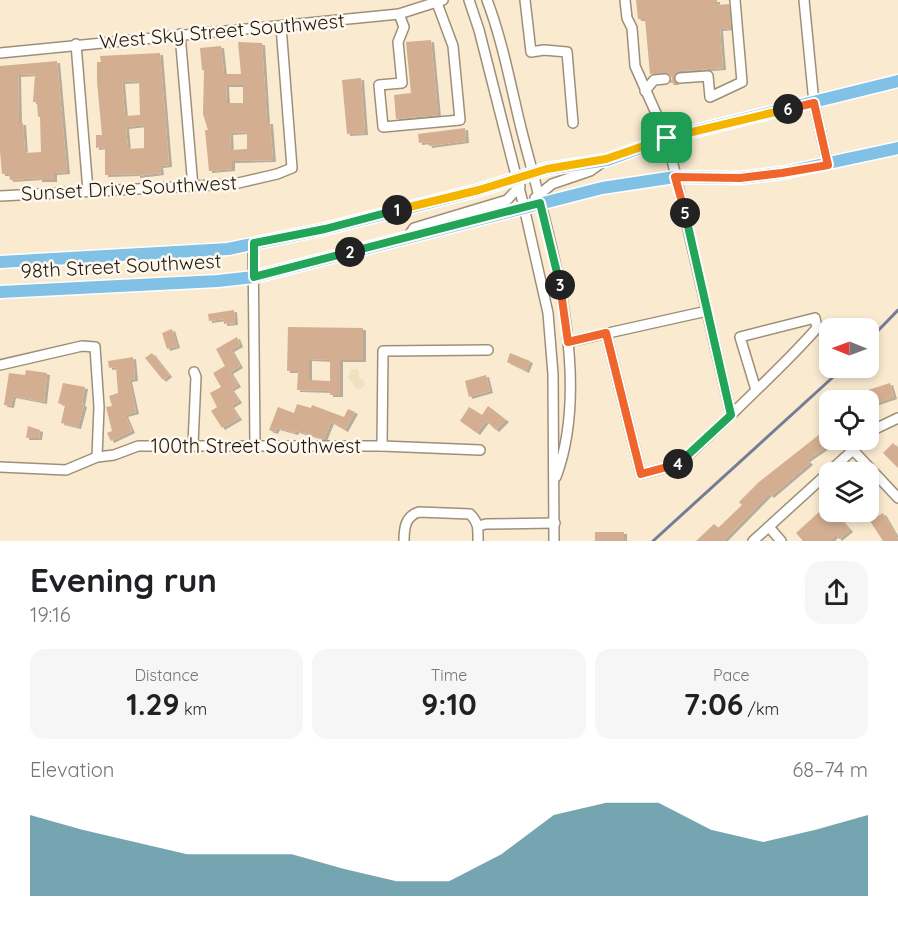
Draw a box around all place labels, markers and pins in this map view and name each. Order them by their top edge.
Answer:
pin: 6 [773,94,803,124]
pin [641,112,692,163]
pin: 1 [382,195,412,225]
pin: 5 [670,198,700,228]
pin: 2 [335,237,365,267]
pin: 3 [545,270,575,300]
pin: 4 [663,449,693,479]

